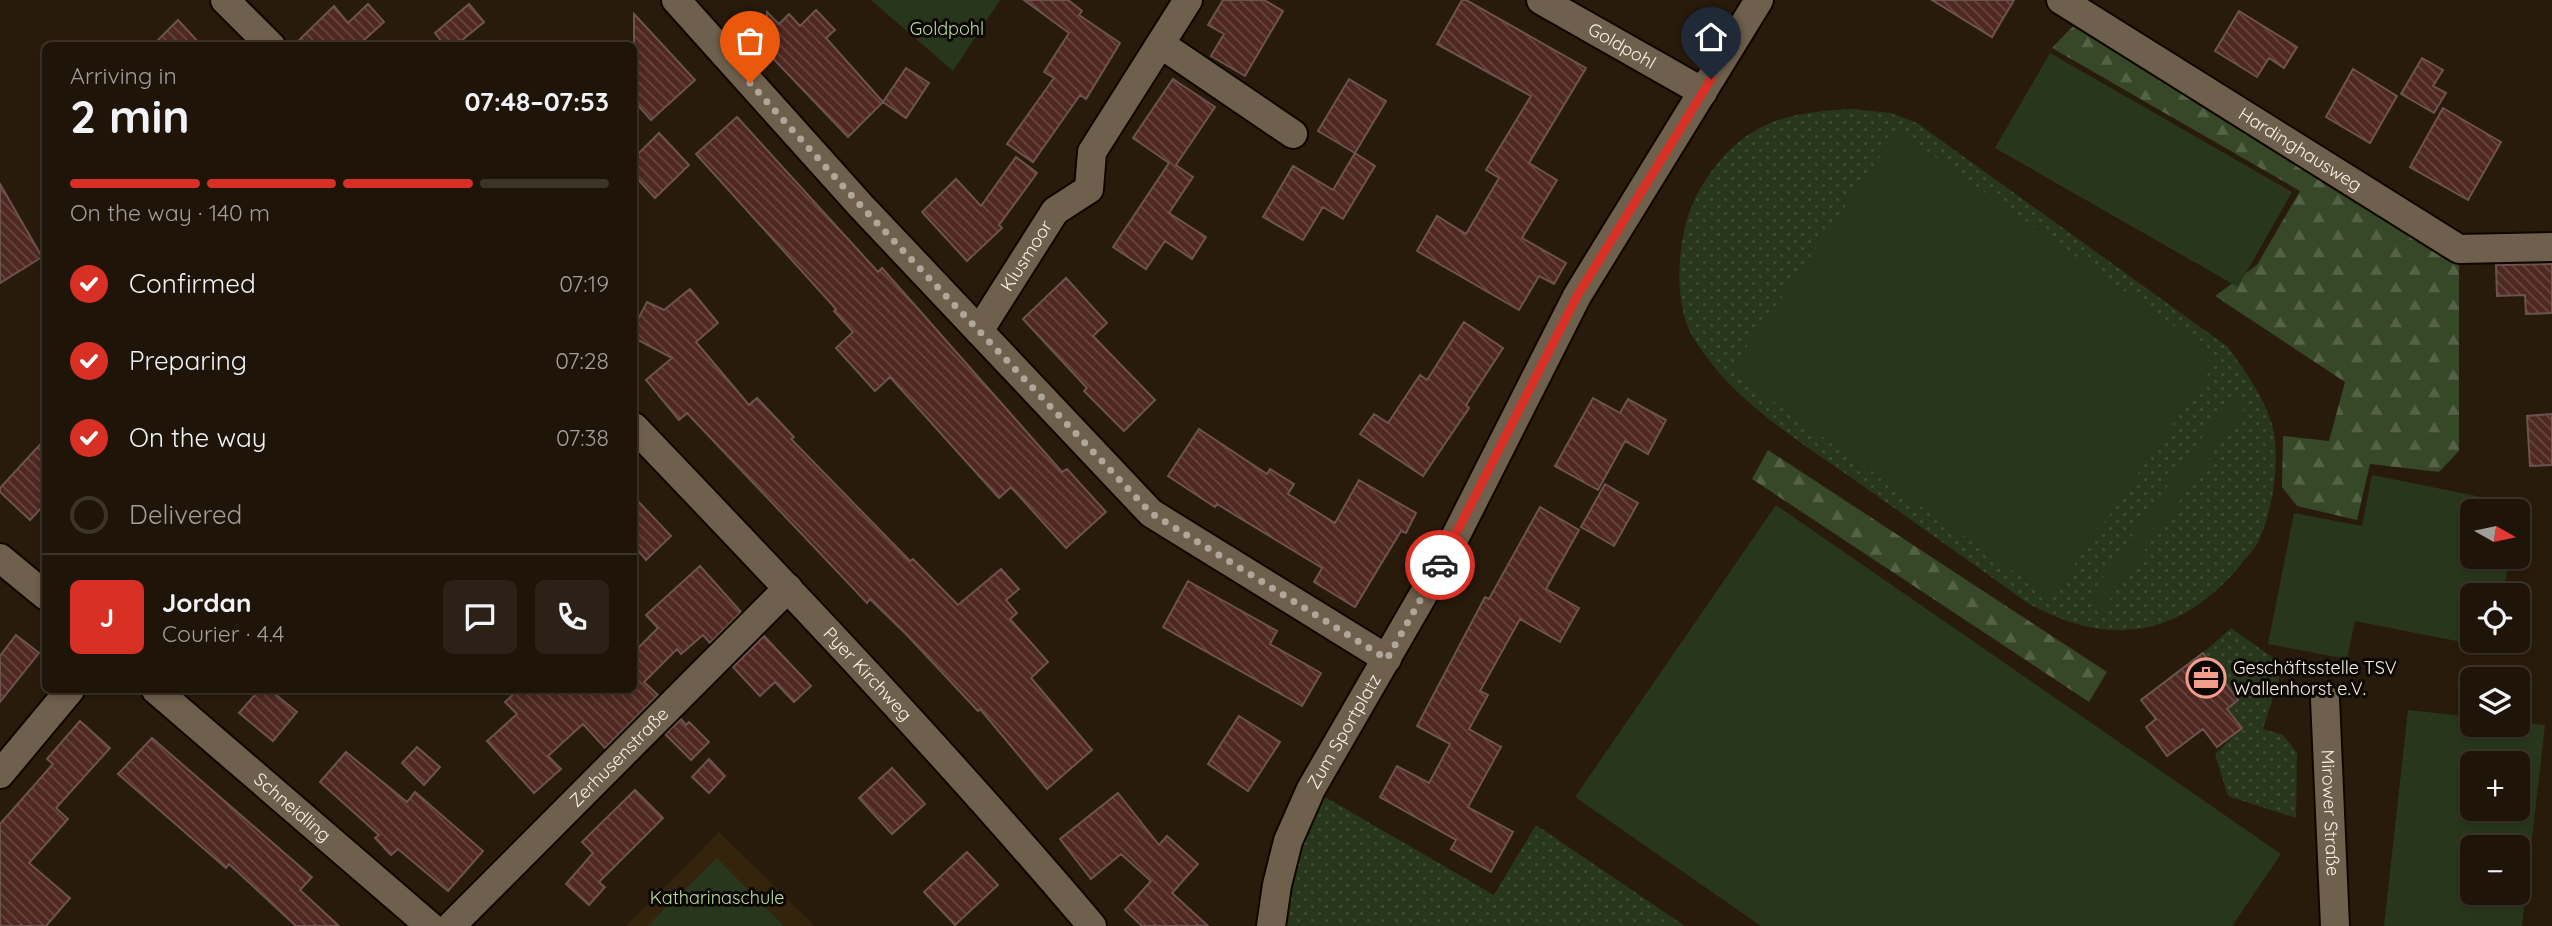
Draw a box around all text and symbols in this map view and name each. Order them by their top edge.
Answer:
pin [1681,7,1741,79]
pin [720,11,780,83]
park label: Goldpohl [910,17,984,40]
street label: Goldpohl [1584,17,1660,74]
icon: home [1692,18,1730,56]
icon: bag [731,22,769,60]
text: Arriving in [70,61,177,90]
text: 07:48–07:53 [465,85,609,118]
text: 2 min [70,87,190,145]
street label: Hardinghausweg [2234,102,2366,196]
text: On the way · 140 m [70,198,270,227]
street label: Klusmoor [995,216,1057,296]
icon: check [70,265,108,303]
text: Confirmed [129,267,256,300]
text: 07:19 [559,269,609,298]
icon: check [70,342,108,380]
text: Preparing [129,344,247,377]
text: 07:28 [555,346,609,375]
icon: check [70,419,108,457]
text: On the way [129,421,267,454]
text: 07:38 [556,423,609,452]
text: Delivered [129,498,242,531]
north arrow [2460,499,2530,569]
map controls [2460,499,2530,905]
courier [1405,530,1475,600]
icon: car [1421,546,1459,584]
button: chat [443,580,517,654]
button: phone [535,580,609,654]
button: locate [2460,583,2530,653]
text: Jordan [162,586,251,619]
text: J [100,601,114,634]
text: Courier · 4.4 [162,619,284,648]
street label: Pyer Kirchweg [819,622,917,726]
place label: Geschäftsstelle TSV Wallenhorst e.V. [2233,656,2397,700]
office icon: Geschäftsstelle TSV Wallenhorst e.V. [2185,657,2227,699]
button: layers [2460,667,2530,737]
street label: Zum Sportplatz [1302,670,1386,793]
street label: Zerhusenstraße [564,702,673,812]
street label: Mirower Straße [2316,749,2345,877]
button: + [2460,751,2530,821]
street label: Schneidling [249,767,336,847]
button: − [2460,835,2530,905]
park label: Katharinaschule [650,886,784,909]

